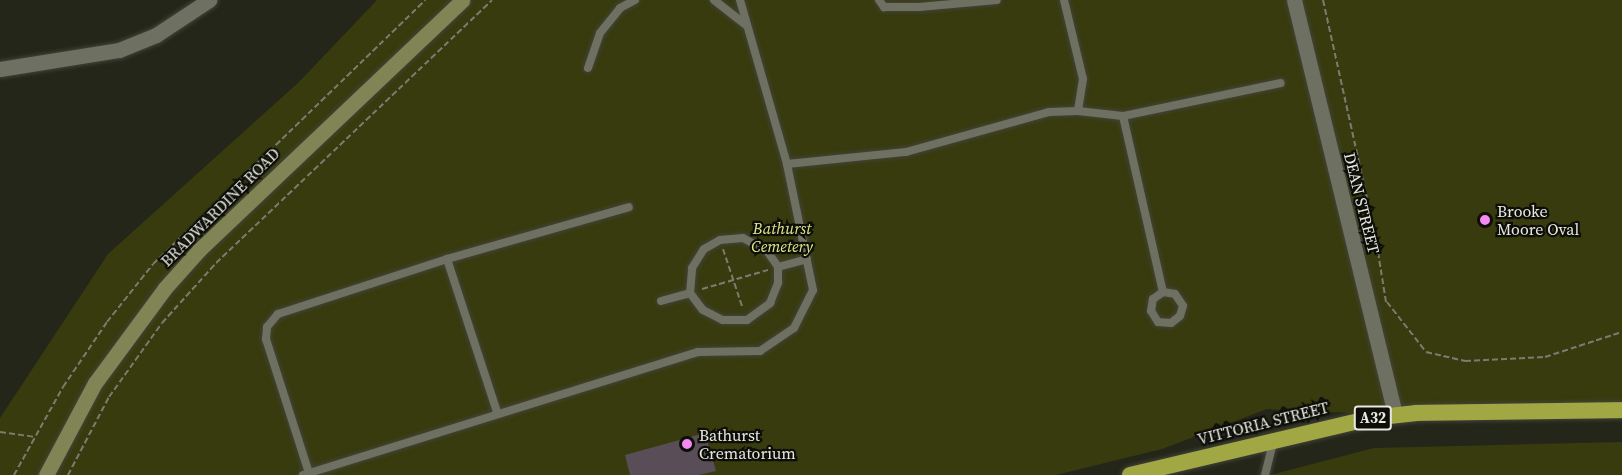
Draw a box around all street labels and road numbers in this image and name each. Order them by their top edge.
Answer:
street label: BRADWARDINE ROAD [157,144,283,270]
street label: DEAN STREET [1340,150,1384,256]
street label: VITTORIA STREET [1195,397,1331,449]
road number: A32 [1354,406,1392,430]

